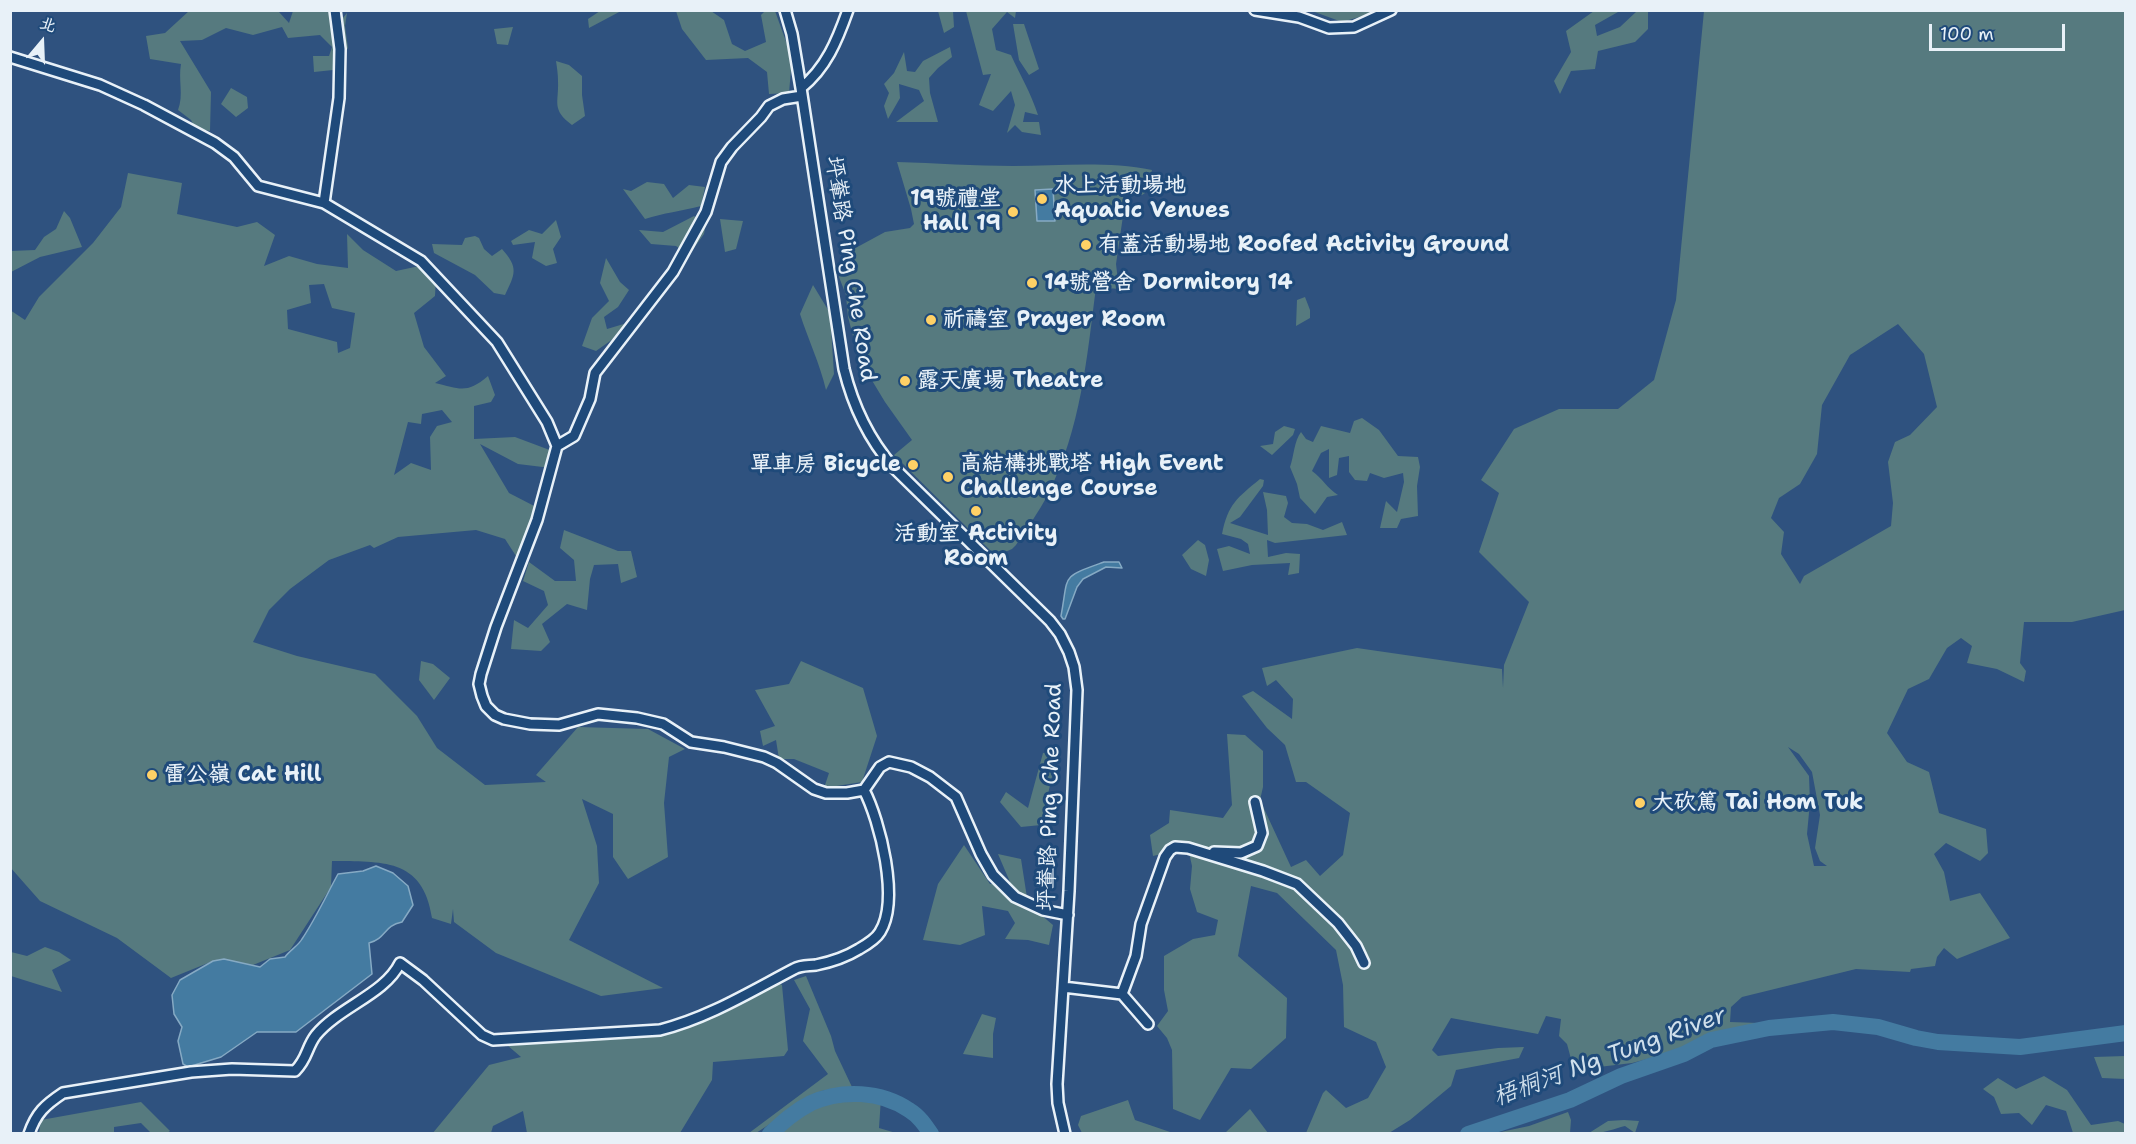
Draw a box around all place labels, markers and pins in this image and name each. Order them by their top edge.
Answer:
place label: 水上活動場地 Aquatic Venues [1054,173,1230,224]
place label: 19號禮堂 Hall 19 [910,186,1001,237]
marker: 水上活動場地 Aquatic Venues [1035,192,1049,206]
marker: 19號禮堂 Hall 19 [1006,205,1020,219]
place label: 有蓋活動場地 Roofed Activity Ground [1098,232,1509,258]
marker: 有蓋活動場地 Roofed Activity Ground [1079,238,1093,252]
place label: 14號營舍 Dormitory 14 [1044,270,1293,296]
marker: 14號營舍 Dormitory 14 [1025,276,1039,290]
place label: 祈禱室 Prayer Room [943,307,1166,333]
marker: 祈禱室 Prayer Room [924,313,938,327]
place label: 露天廣場 Theatre [917,368,1104,394]
marker: 露天廣場 Theatre [898,374,912,388]
place label: 高結構挑戰塔 High Event Challenge Course [960,451,1223,502]
place label: 單車房 Bicycle [750,452,901,478]
marker: 單車房 Bicycle [906,458,920,472]
marker: 高結構挑戰塔 High Event Challenge Course [941,470,955,484]
marker: 活動室 Activity Room [969,504,983,518]
place label: 活動室 Activity Room [894,521,1058,572]
place label: 雷公嶺 Cat Hill [164,762,321,788]
marker: 雷公嶺 Cat Hill [145,768,159,782]
place label: 大砍篤 Tai Hom Tuk [1652,790,1863,816]
marker: 大砍篤 Tai Hom Tuk [1633,796,1647,810]

